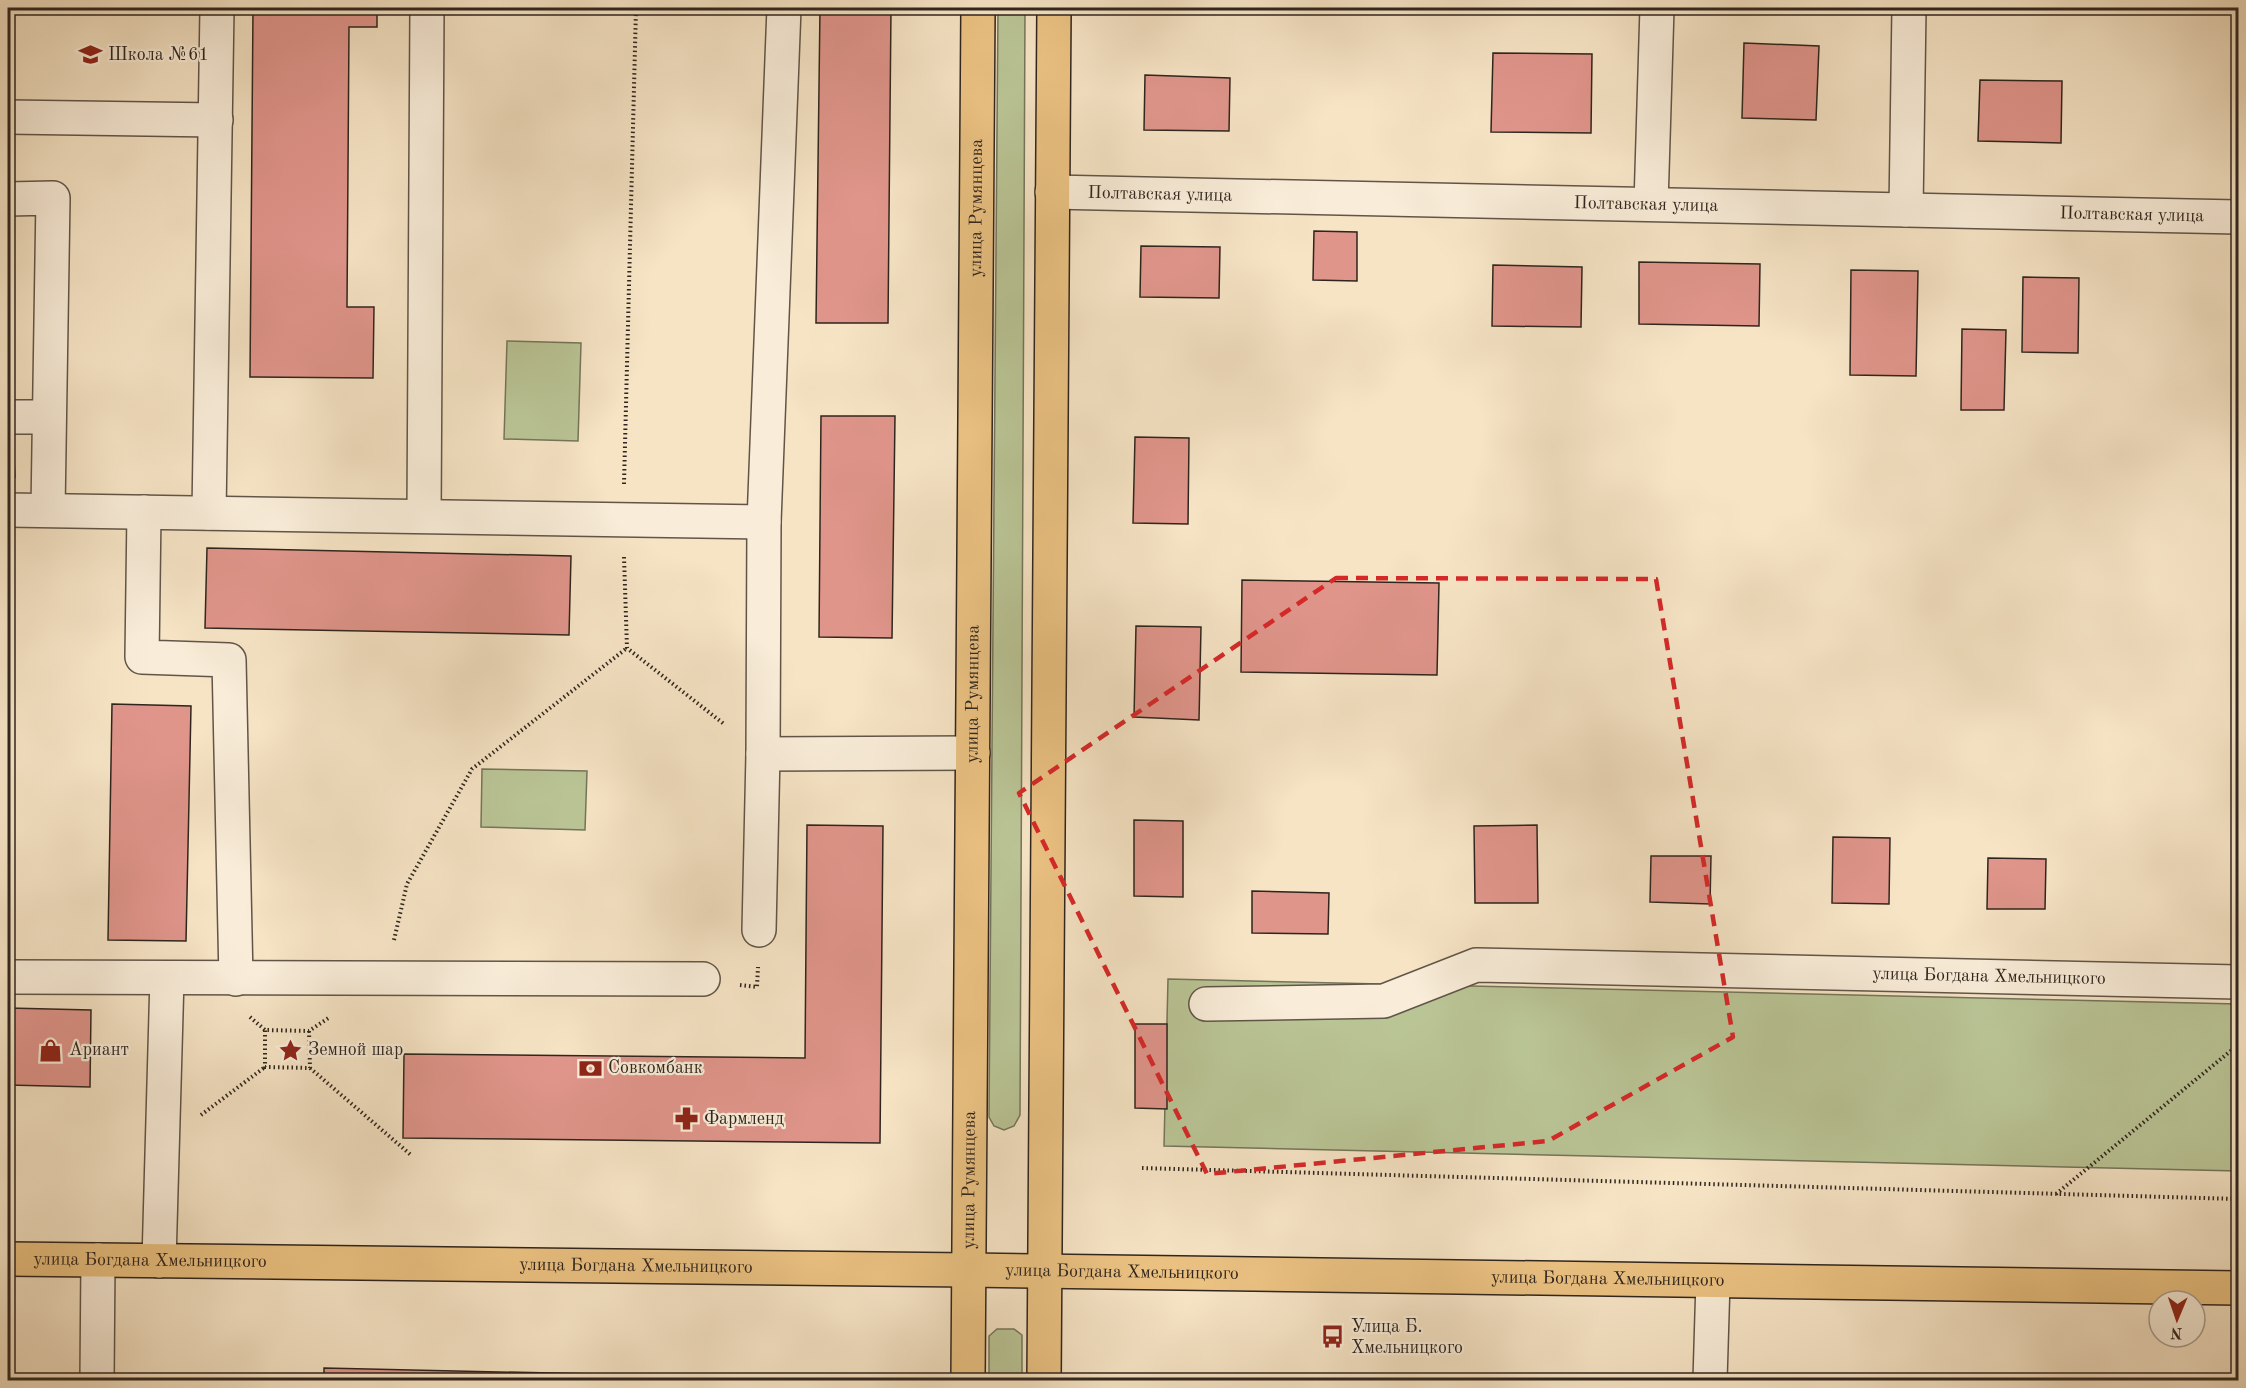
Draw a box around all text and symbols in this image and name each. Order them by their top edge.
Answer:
school or university icon: Школа №61 [77,42,103,68]
place label: Школа №61 [108,46,209,64]
street label: улица Румянцева [967,139,986,277]
street label: Полтавская улица [1088,184,1233,205]
street label: Полтавская улица [1573,194,1718,215]
street label: Полтавская улица [2059,204,2204,225]
street label: улица Румянцева [963,625,983,763]
street label: улица Богдана Хмельницкого [1872,965,2106,988]
shop icon: Ариант [38,1037,64,1063]
place icon: Земной шар [277,1037,303,1063]
place label: Ариант [69,1041,129,1059]
place label: Земной шар [308,1041,403,1059]
bank icon: Совкомбанк [577,1055,603,1081]
place label: Совкомбанк [608,1059,703,1077]
pharmacy icon: Фармленд [673,1106,699,1132]
place label: Фармленд [704,1110,784,1128]
street label: улица Румянцева [960,1111,979,1249]
street label: улица Богдана Хмельницкого [33,1250,267,1271]
street label: улица Богдана Хмельницкого [519,1256,753,1277]
street label: улица Богдана Хмельницкого [1005,1262,1239,1283]
street label: улица Богдана Хмельницкого [1491,1268,1725,1290]
north arrow [2147,1289,2207,1349]
place label: Улица Б. Хмельницкого [1351,1318,1463,1357]
bus stop icon: Улица Б. Хмельницкого [1320,1324,1346,1350]
text: N [2169,1324,2183,1340]

